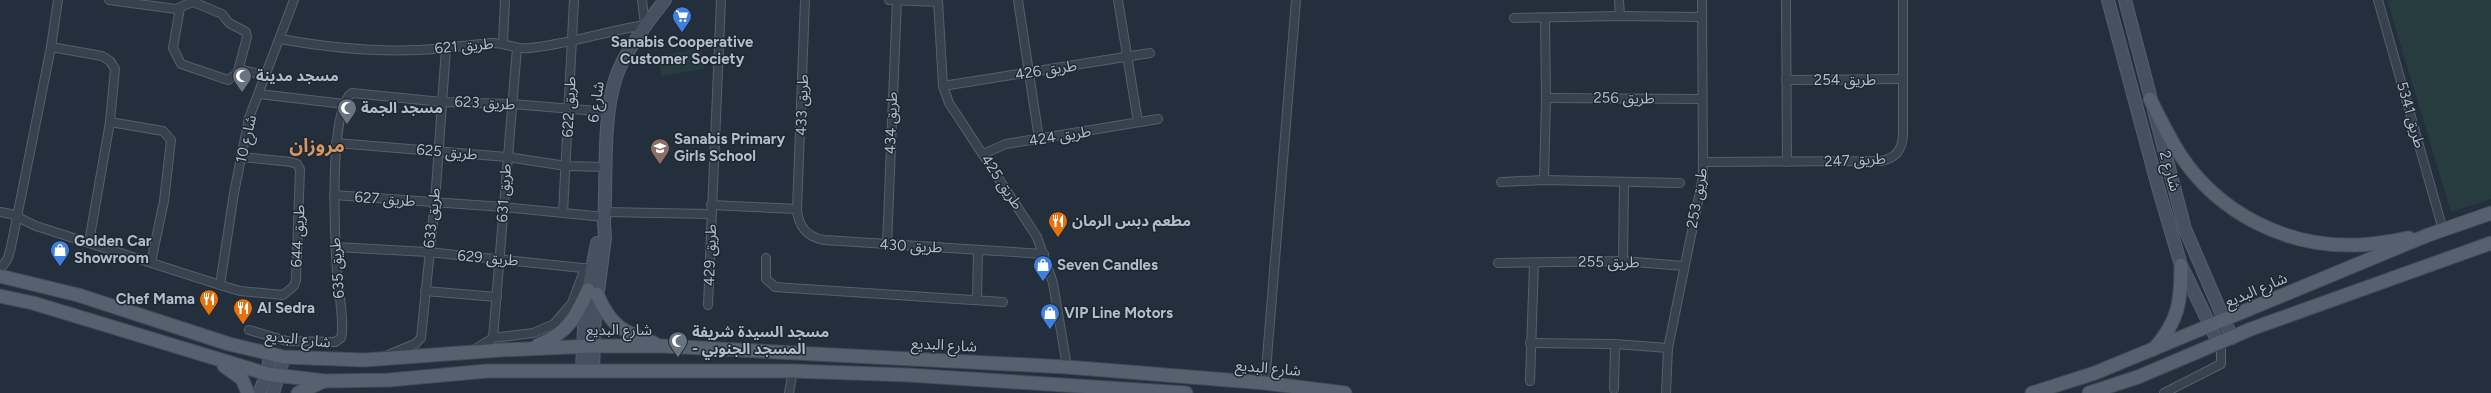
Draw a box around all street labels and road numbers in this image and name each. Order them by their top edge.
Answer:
street label: طريق 621 [434,34,494,59]
street label: طريق 426 [1014,56,1078,85]
street label: طريق 254 [1814,71,1876,90]
street label: طريق 433 [792,74,813,136]
street label: طريق 622 [558,76,581,138]
street label: شارع 6 [584,80,611,124]
street label: طريق 5341 [2392,80,2429,151]
street label: طريق 256 [1593,88,1655,109]
street label: طريق 434 [881,91,902,155]
street label: طريق 623 [454,92,516,115]
street label: شارع 10 [232,113,263,165]
street label: طريق 424 [1027,122,1093,151]
street label: طريق 625 [416,140,478,165]
street label: طريق 247 [1824,149,1886,172]
street label: شارع 2 [2153,149,2184,194]
street label: طريق 425 [976,151,1027,213]
street label: طريق 631 [493,163,516,223]
street label: طريق 253 [1683,166,1712,230]
street label: طريق 633 [420,187,445,249]
street label: طريق 627 [354,188,416,211]
street label: طريق 644 [287,204,310,268]
street label: طريق 429 [700,224,721,286]
street label: طريق 430 [879,235,943,258]
street label: طريق 635 [326,237,349,299]
street label: طريق 629 [457,246,519,271]
street label: طريق 255 [1578,252,1640,273]
street label: شارع البديع [2222,269,2291,314]
street label: شارع البديع [586,321,652,342]
street label: شارع البديع [264,327,332,354]
street label: شارع البديع [910,334,978,359]
street label: شارع البديع [1234,356,1302,383]

